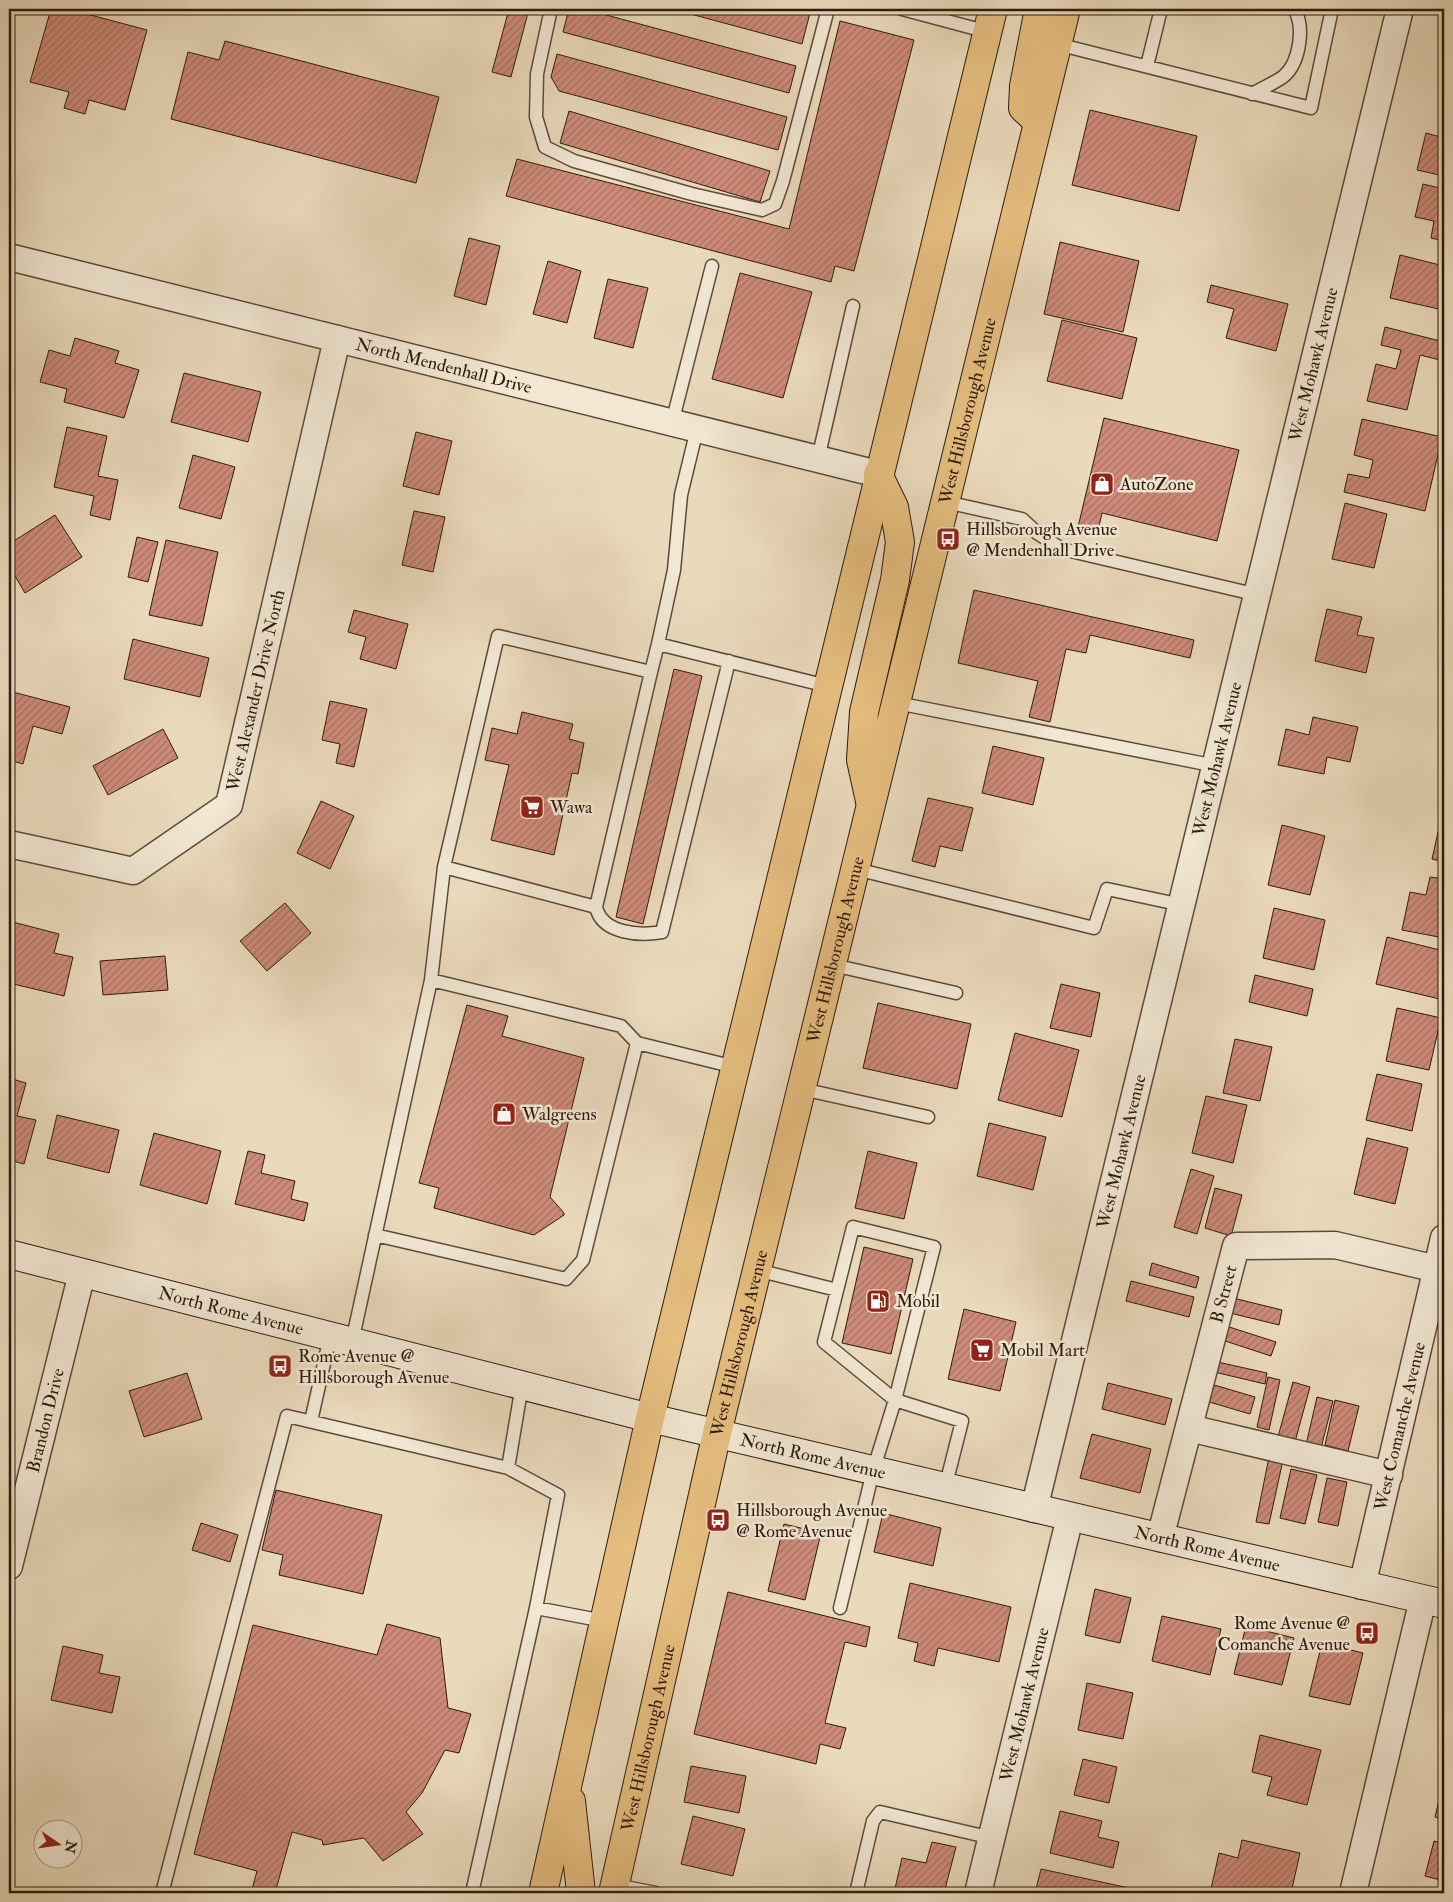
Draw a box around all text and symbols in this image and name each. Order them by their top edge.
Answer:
street label: West Mohawk Avenue [1283,285,1343,445]
street label: West Hillsborough Avenue [933,315,1002,508]
street label: North Mendenhall Drive [353,332,535,399]
shop icon: AutoZone [1089,471,1115,497]
place label: AutoZone [1119,473,1194,496]
place label: Hillsborough Avenue @ Mendenhall Drive [966,518,1118,562]
bus stop icon: Hillsborough Avenue @ Mendenhall Drive [935,526,961,552]
street label: West Alexander Drive North [221,587,290,795]
street label: West Mohawk Avenue [1187,679,1247,839]
supermarket icon: Wawa [519,794,545,820]
place label: Wawa [549,796,593,819]
street label: West Hillsborough Avenue [801,854,869,1047]
street label: West Mohawk Avenue [1091,1072,1151,1232]
shop icon: Walgreens [491,1101,517,1127]
place label: Walgreens [521,1103,597,1126]
street label: West Hillsborough Avenue [705,1247,773,1440]
street label: B Street [1205,1263,1242,1326]
street label: North Rome Avenue [156,1281,306,1340]
fuel station icon: Mobil [865,1288,891,1314]
place label: Mobil [896,1290,940,1313]
supermarket icon: Mobil Mart [969,1337,995,1363]
place label: Mobil Mart [1000,1339,1085,1362]
street label: West Comanche Avenue [1368,1339,1431,1514]
place label: Rome Avenue @ Hillsborough Avenue [298,1345,450,1389]
bus stop icon: Rome Avenue @ Hillsborough Avenue [267,1353,293,1379]
street label: Brandon Drive [21,1365,69,1475]
street label: North Rome Avenue [738,1428,889,1484]
place label: Hillsborough Avenue @ Rome Avenue [736,1499,888,1543]
bus stop icon: Hillsborough Avenue @ Rome Avenue [705,1507,731,1533]
street label: North Rome Avenue [1132,1520,1283,1577]
place label: Rome Avenue @ Comanche Avenue [1217,1612,1350,1656]
bus stop icon: Rome Avenue @ Comanche Avenue [1354,1620,1380,1646]
street label: West Mohawk Avenue [994,1625,1054,1785]
street label: West Hillsborough Avenue [616,1642,680,1835]
north arrow [32,1820,82,1870]
text: N [60,1838,80,1855]

